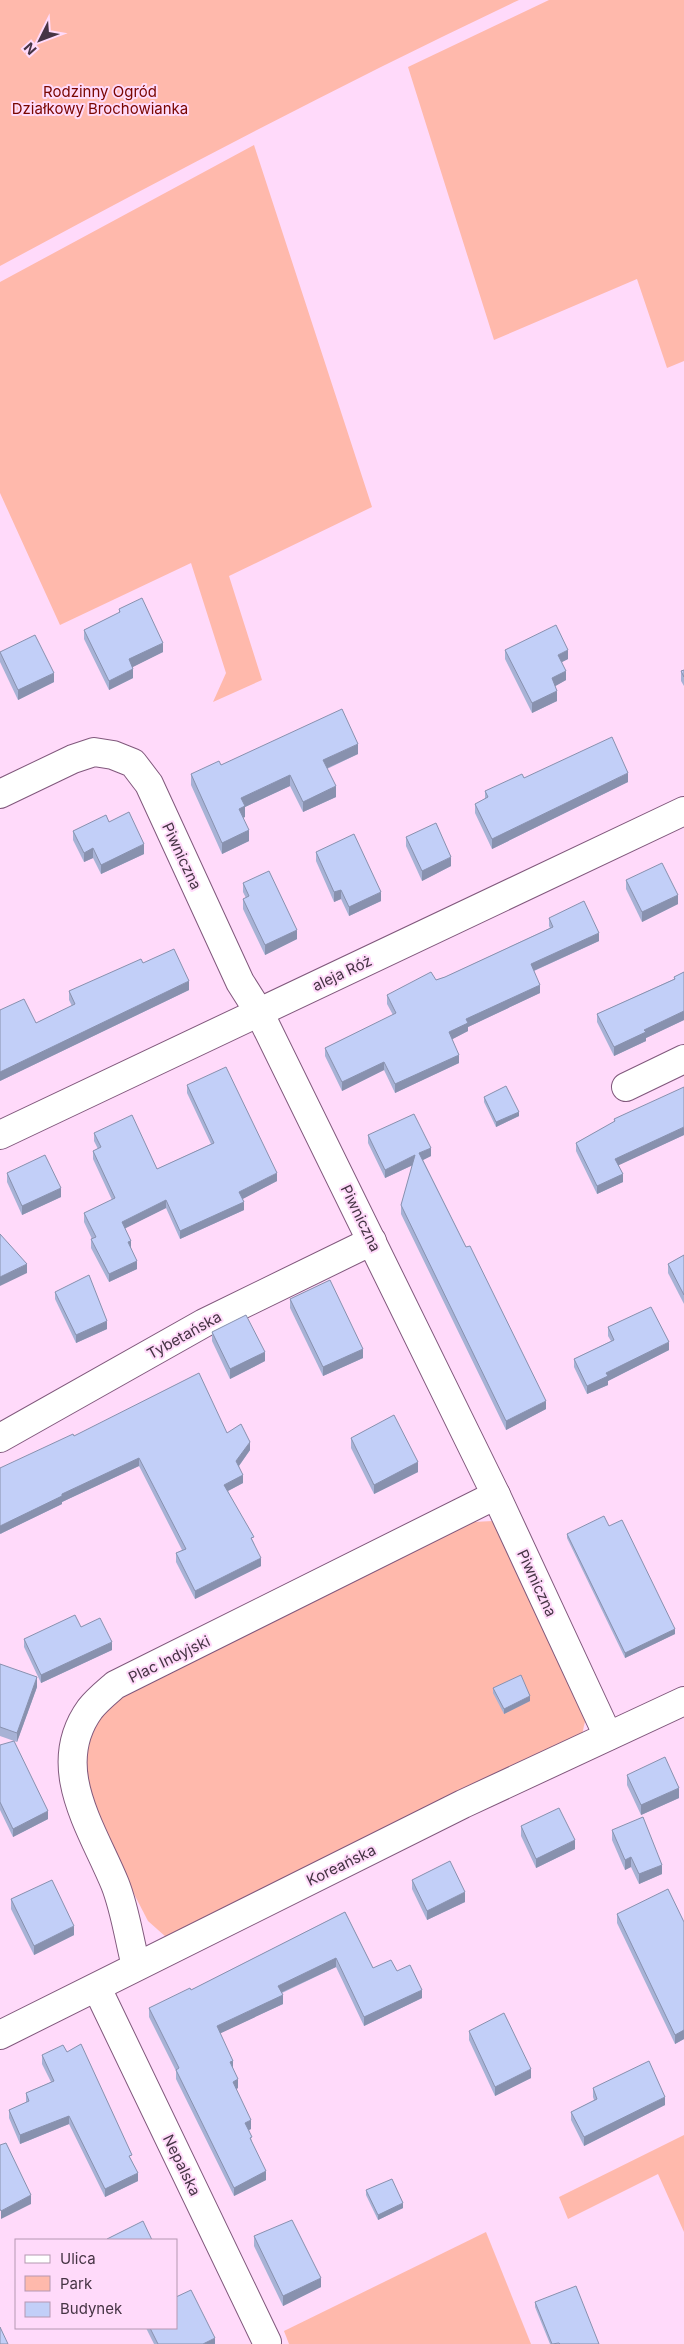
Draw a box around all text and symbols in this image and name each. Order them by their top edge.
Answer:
north arrow [15,15,65,65]
text: N [20,39,40,59]
park label: Rodzinny Ogród Działkowy Brochowianka [12,82,188,118]
street label: Piwniczna [158,819,206,893]
street label: aleja Róż [309,951,375,995]
street label: Piwniczna [337,1182,385,1254]
street label: Tybetańska [144,1307,224,1363]
street label: Piwniczna [513,1546,561,1620]
street label: Plac Indyjski [125,1631,213,1687]
street label: Koreańska [303,1840,379,1890]
street label: Nepalska [159,2131,205,2199]
legend [15,2239,178,2329]
text: Ulica [60,2249,96,2268]
text: Park [60,2274,93,2293]
text: Budynek [60,2299,123,2318]

